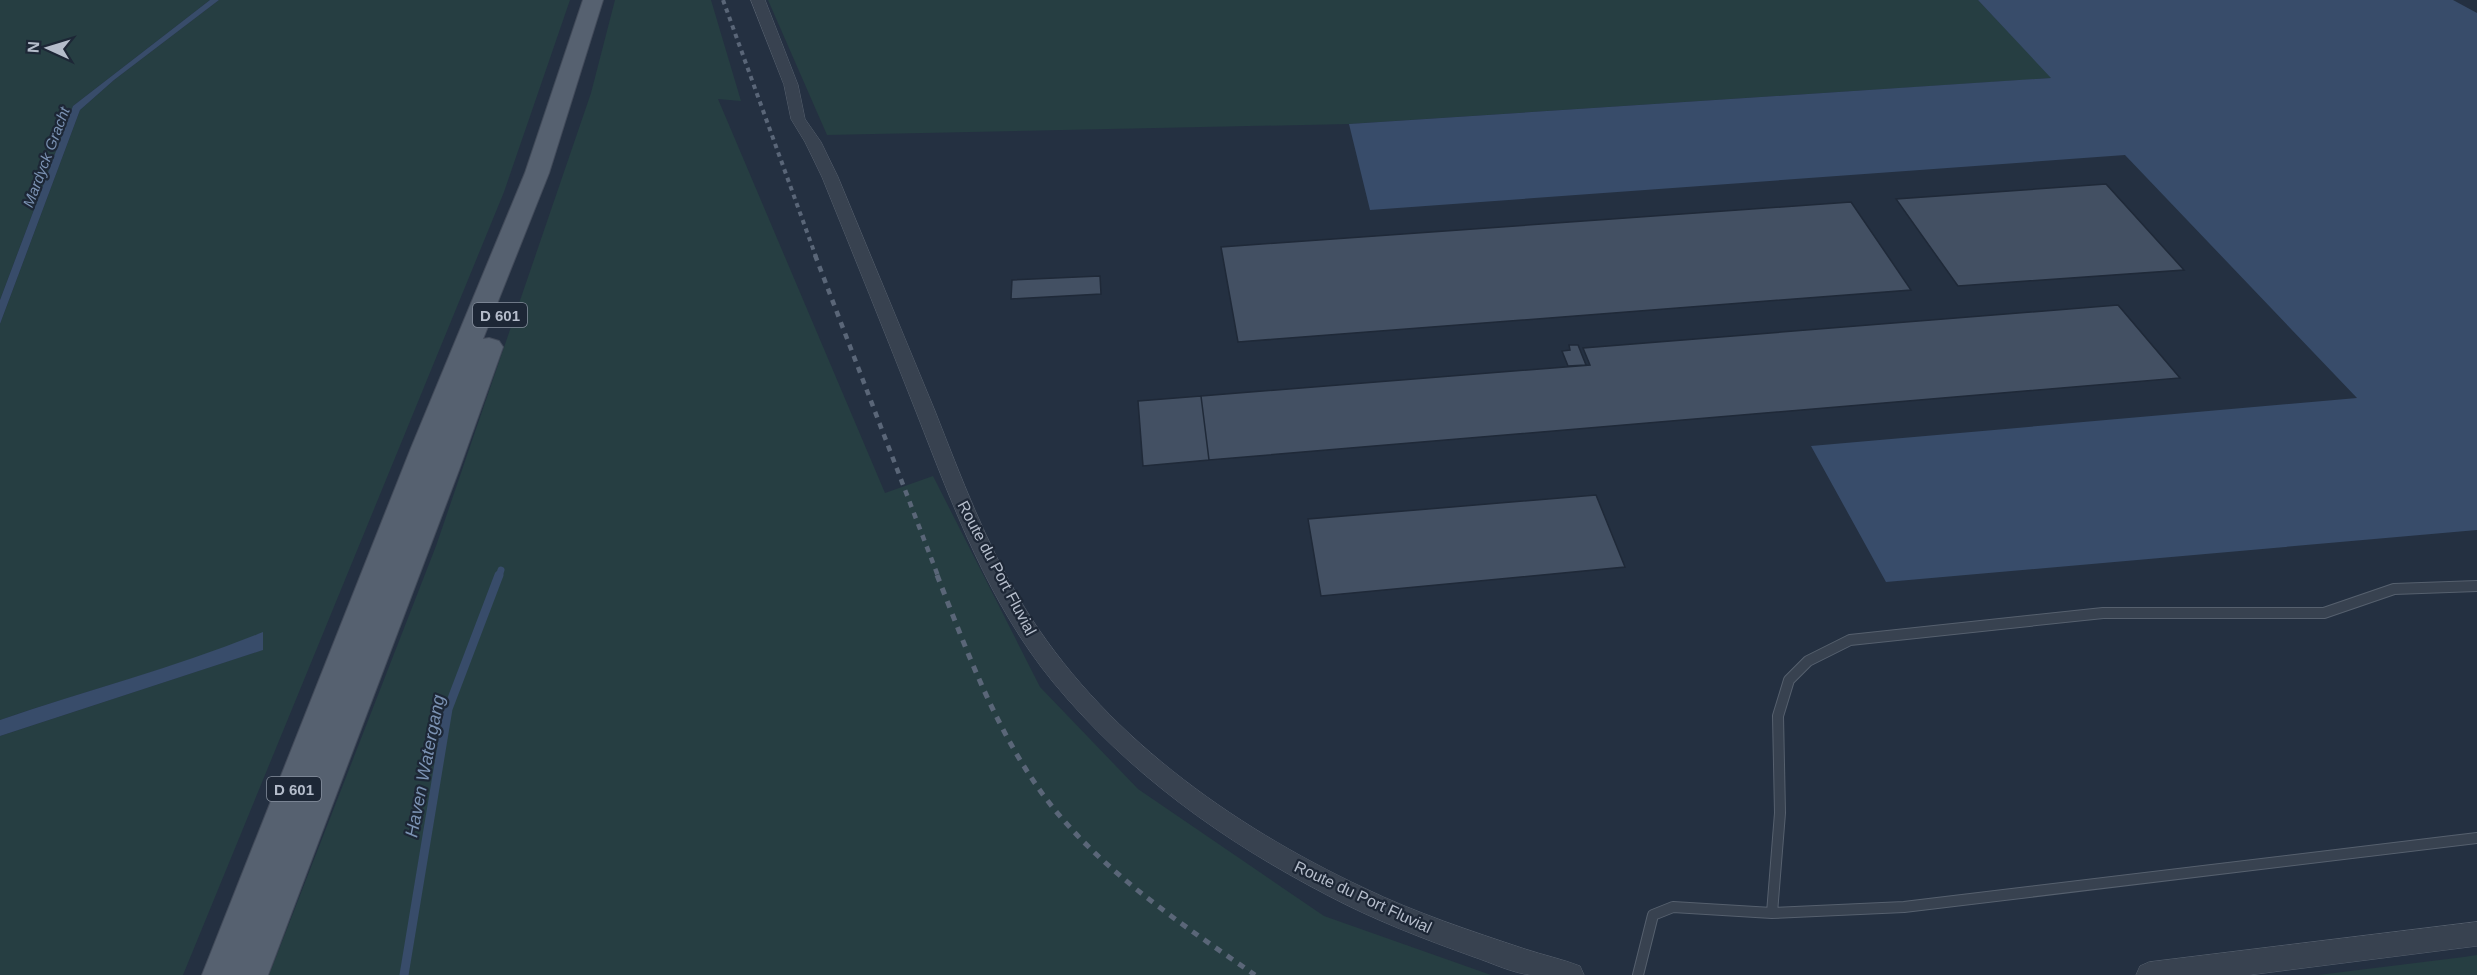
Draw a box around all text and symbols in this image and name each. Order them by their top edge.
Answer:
north arrow [18,18,78,78]
text: N [25,41,42,53]
water label: Mardyck Gracht [19,104,73,209]
road number: D 601 [473,303,527,327]
street label: Route du Port Fluvial [954,498,1040,638]
water label: Haven Watergang [401,693,449,839]
road number: D 601 [267,777,321,801]
street label: Route du Port Fluvial [1292,858,1434,936]

